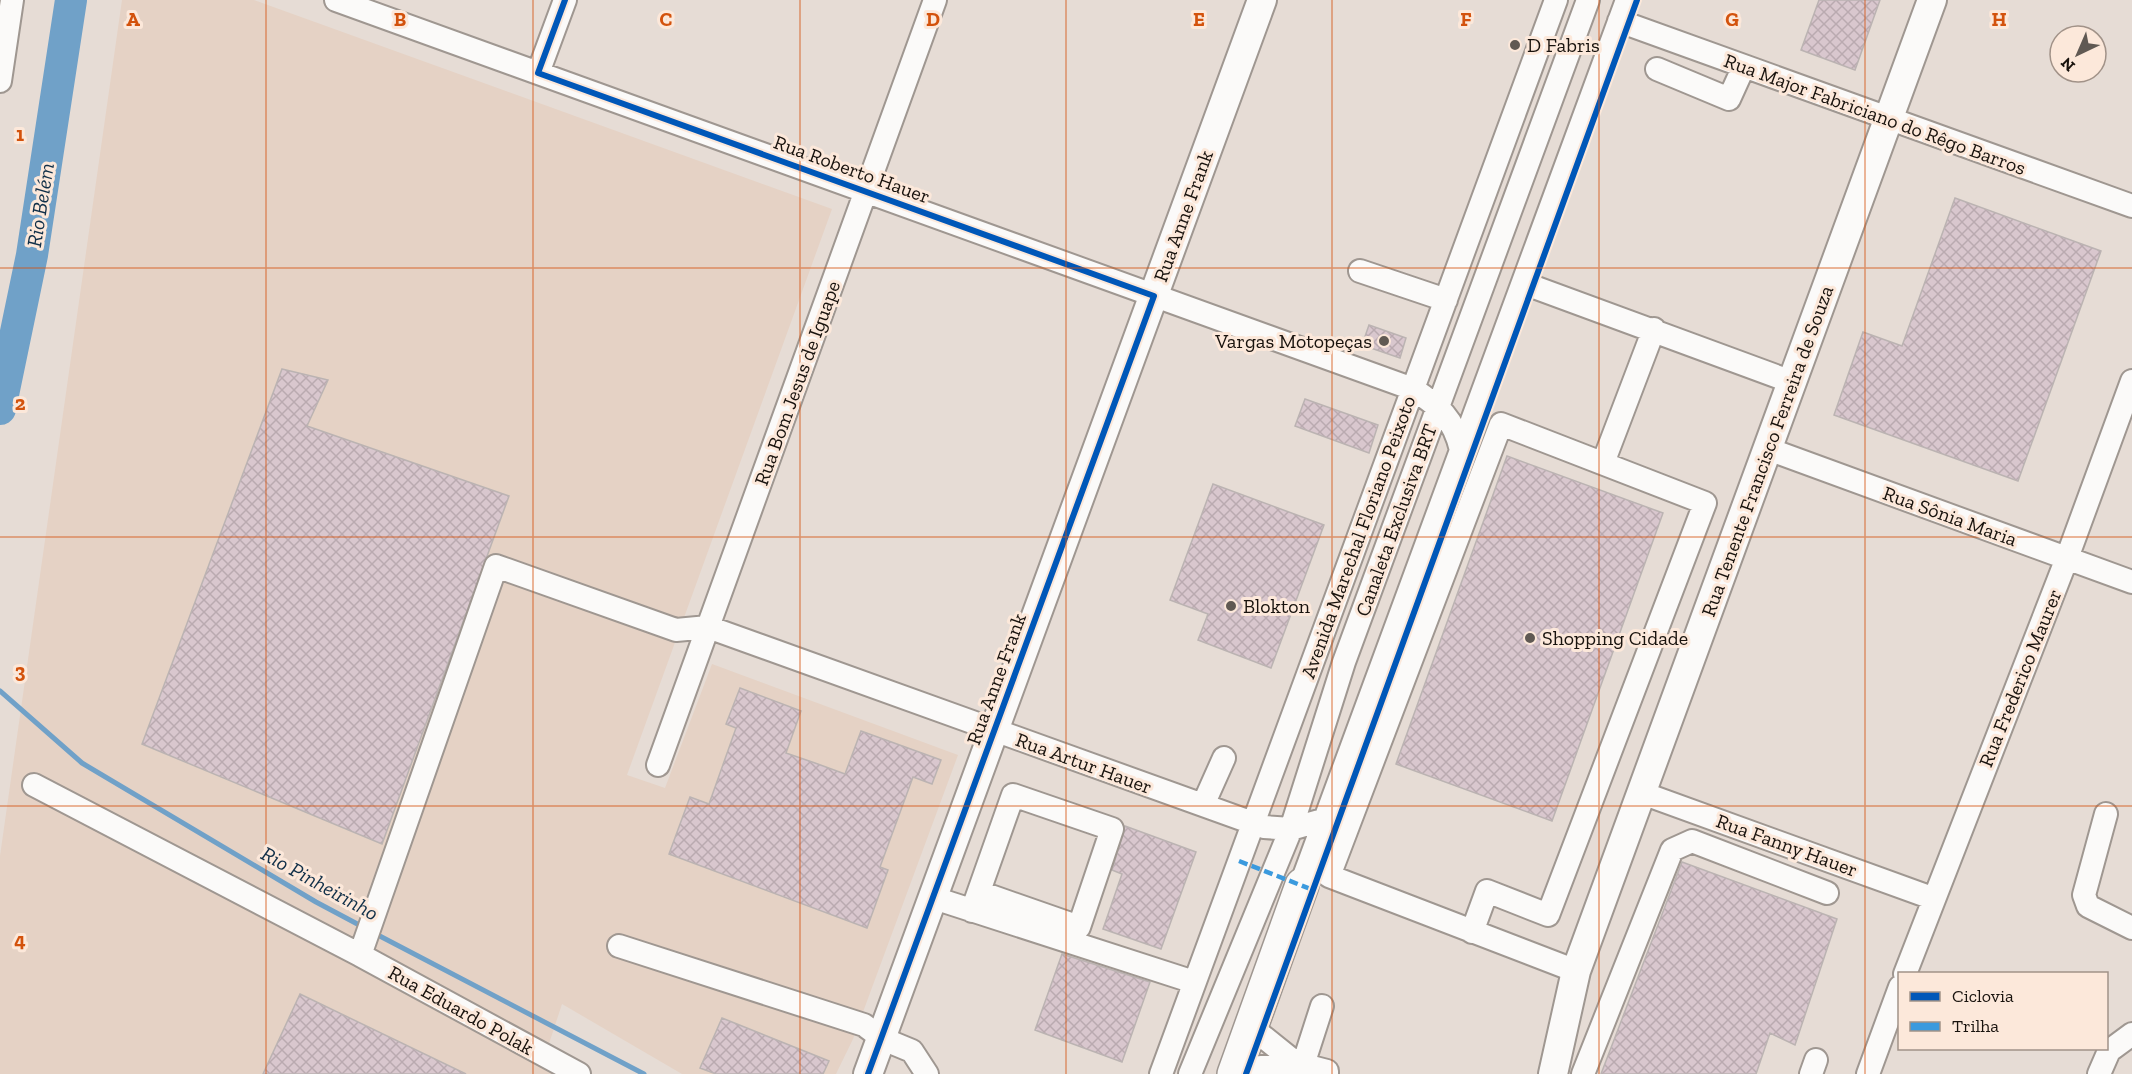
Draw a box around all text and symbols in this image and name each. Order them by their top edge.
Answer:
text: A [126,7,140,31]
text: B [394,7,406,31]
text: C [660,7,673,31]
text: D [926,7,940,31]
text: E [1193,7,1205,31]
text: F [1460,7,1472,31]
text: G [1725,7,1739,31]
text: H [1991,7,2007,31]
north arrow [2048,24,2108,84]
place label: D Fabris [1527,33,1600,57]
marker: D Fabris [1508,38,1522,52]
street label: Rua Major Fabriciano do Rêgo Barros [1721,48,2029,180]
text: N [2057,53,2079,75]
text: 1 [16,122,24,146]
street label: Rua Roberto Hauer [771,130,933,208]
street label: Rua Anne Frank [1148,146,1218,285]
water label: Rio Belém [21,161,59,249]
street label: Rua Bom Jesus de Iguape [749,277,845,489]
street label: Rua Tenente Francisco Ferreira de Souza [1696,282,1838,620]
place label: Vargas Motopeças [1214,329,1372,353]
marker: Vargas Motopeças [1377,334,1391,348]
text: 2 [15,391,26,415]
street label: Avenida Marechal Floriano Peixoto [1296,392,1420,682]
street label: Canaleta Exclusiva BRT [1350,421,1442,619]
street label: Rua Sônia Maria [1880,481,2021,551]
street label: Rua Frederico Maurer [1973,586,2067,770]
place label: Blokton [1243,594,1311,618]
marker: Blokton [1224,599,1238,613]
street label: Rua Anne Frank [961,609,1031,748]
place label: Shopping Cidade [1542,626,1688,650]
marker: Shopping Cidade [1523,631,1537,645]
text: 3 [15,659,26,683]
street label: Rua Artur Hauer [1013,727,1155,799]
street label: Rua Fanny Hauer [1713,808,1861,882]
water label: Rio Pinheirinho [257,841,383,925]
text: 4 [14,928,26,952]
street label: Rua Eduardo Polak [384,960,538,1060]
legend [1898,972,2108,1050]
text: Ciclovia [1952,985,2014,1007]
text: Trilha [1952,1015,1999,1037]

